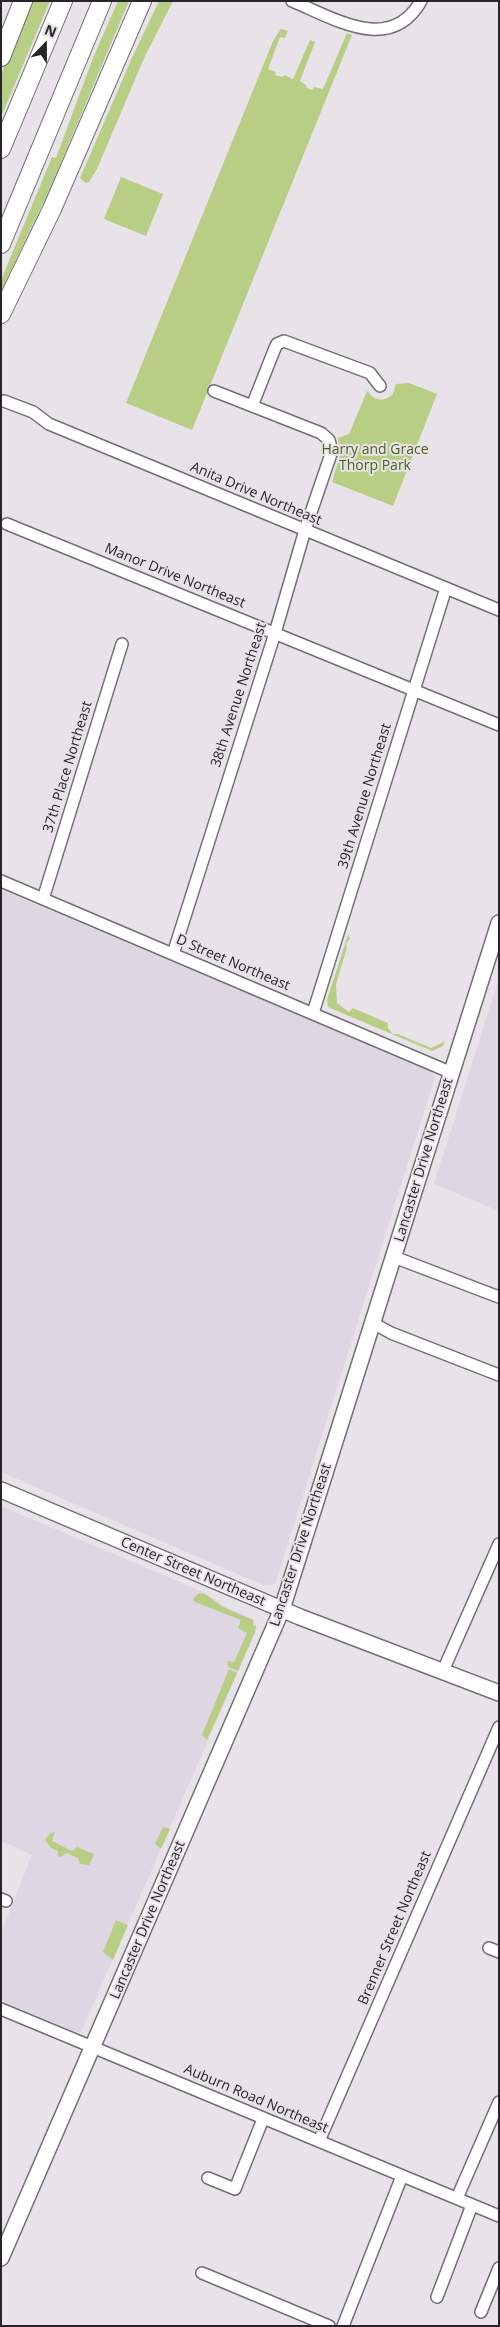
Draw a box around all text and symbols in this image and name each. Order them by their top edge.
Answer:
north arrow [20,20,70,70]
text: N [42,20,60,42]
park label: Harry and Grace Thorp Park [321,442,429,474]
street label: Anita Drive Northeast [188,459,324,529]
street label: Manor Drive Northeast [102,540,248,612]
street label: 38th Avenue Northeast [208,621,270,769]
street label: 37th Place Northeast [40,699,96,835]
street label: 39th Avenue Northeast [335,721,395,871]
street label: D Street Northeast [174,931,292,995]
street label: Lancaster Drive Northeast [391,1076,457,1244]
street label: Lancaster Drive Northeast [267,1461,335,1629]
street label: Center Street Northeast [118,1534,268,1610]
street label: Lancaster Drive Northeast [107,1838,189,2002]
street label: Brenner Street Northeast [355,1849,435,2007]
street label: Auburn Road Northeast [181,2061,331,2137]

